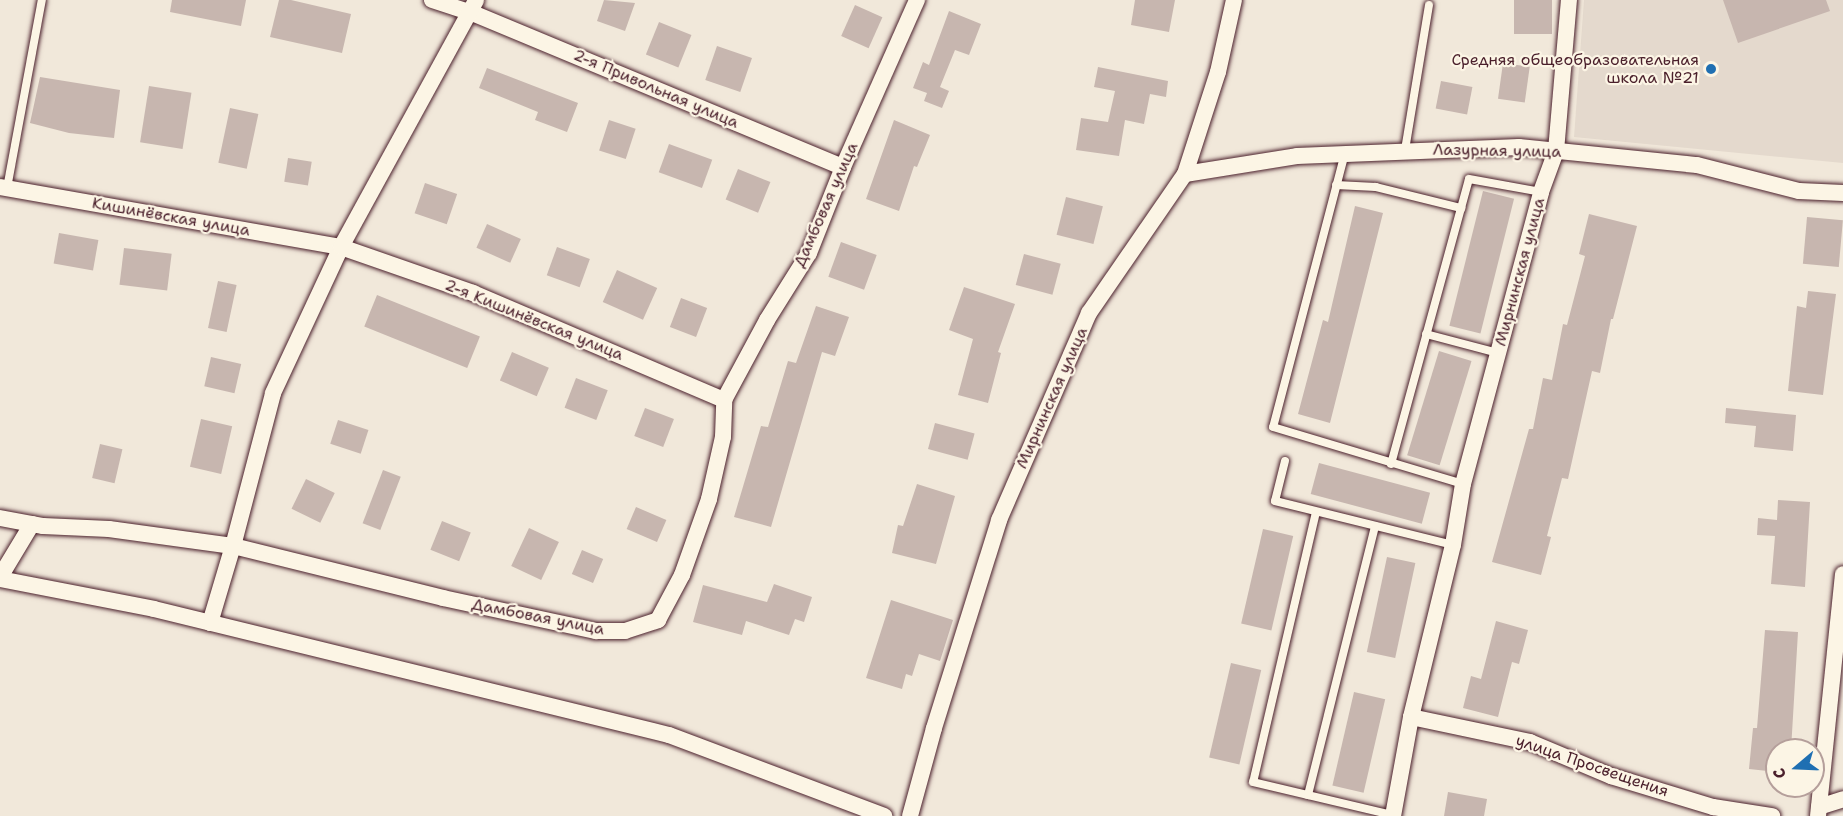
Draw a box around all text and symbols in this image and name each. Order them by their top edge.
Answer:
street label: 2-я Привольная улица [570,45,742,133]
place label: Средняя общеобразовательная школа №21 [1451,50,1699,88]
marker: Средняя общеобразовательная школа №21 [1704,62,1718,76]
street label: Дамбовая улица [790,140,862,270]
street label: Лазурная улица [1433,140,1561,162]
street label: Кишинёвская улица [90,194,252,240]
street label: Мирнинская улица [1491,196,1549,348]
street label: 2-я Кишинёвская улица [442,275,626,365]
street label: Мирнинская улица [1012,324,1092,472]
street label: Дамбовая улица [470,595,606,639]
street label: улица Просвещения [1513,731,1671,801]
north arrow [1765,738,1825,798]
text: С [1768,765,1791,781]

